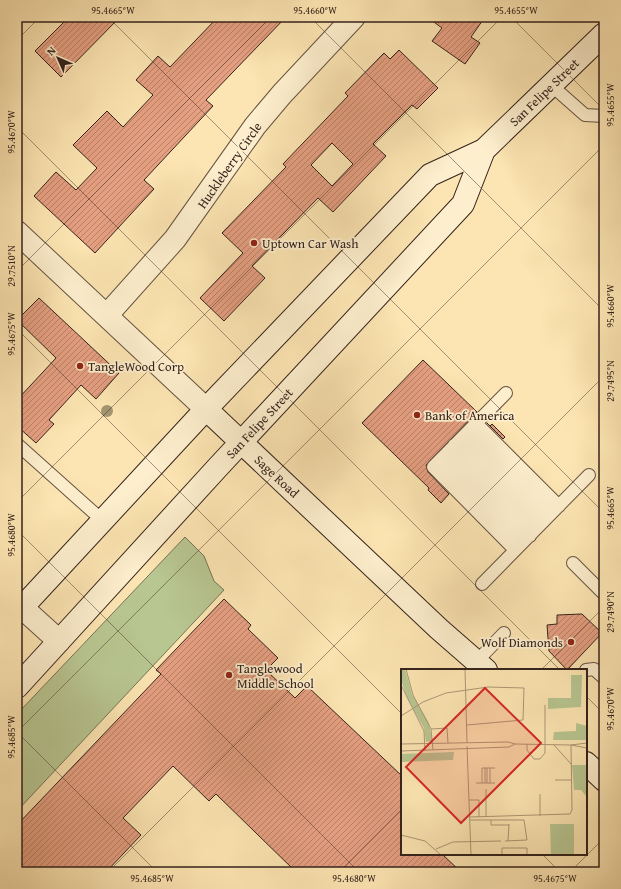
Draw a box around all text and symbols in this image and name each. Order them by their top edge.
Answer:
text: 95.4665°W [91,3,135,18]
text: 95.4660°W [293,3,337,18]
text: 95.4655°W [494,3,538,18]
north arrow [38,38,78,78]
text: N [43,42,60,59]
street label: San Felipe Street [505,54,584,131]
text: 95.4655°W [603,83,618,127]
text: 95.4670°W [4,110,19,154]
street label: Huckleberry Circle [192,118,266,212]
place label: Uptown Car Wash [262,234,359,253]
marker: Uptown Car Wash [249,238,259,248]
text: 29.7510°N [4,245,19,287]
text: 95.4660°W [603,284,618,328]
text: 95.4675°W [4,312,19,356]
place label: TangleWood Corp [88,357,184,376]
text: 29.7495°N [603,360,618,402]
marker: TangleWood Corp [75,361,85,371]
street label: San Felipe Street [221,383,298,463]
place label: Bank of America [425,406,515,425]
marker: Bank of America [412,410,422,420]
street label: Sage Road [250,451,303,502]
text: 95.4665°W [603,486,618,530]
text: 95.4680°W [4,513,19,557]
text: 29.7490°N [603,591,618,633]
place label: Wolf Diamonds [481,633,563,652]
marker: Wolf Diamonds [566,637,576,647]
place label: Tanglewood Middle School [237,659,314,693]
inset map [401,669,587,855]
marker: Tanglewood Middle School [224,670,234,680]
text: 95.4670°W [603,687,618,731]
text: 95.4685°W [4,715,19,759]
text: 95.4685°W [130,871,174,886]
text: 95.4680°W [332,871,376,886]
text: 95.4675°W [533,871,577,886]

